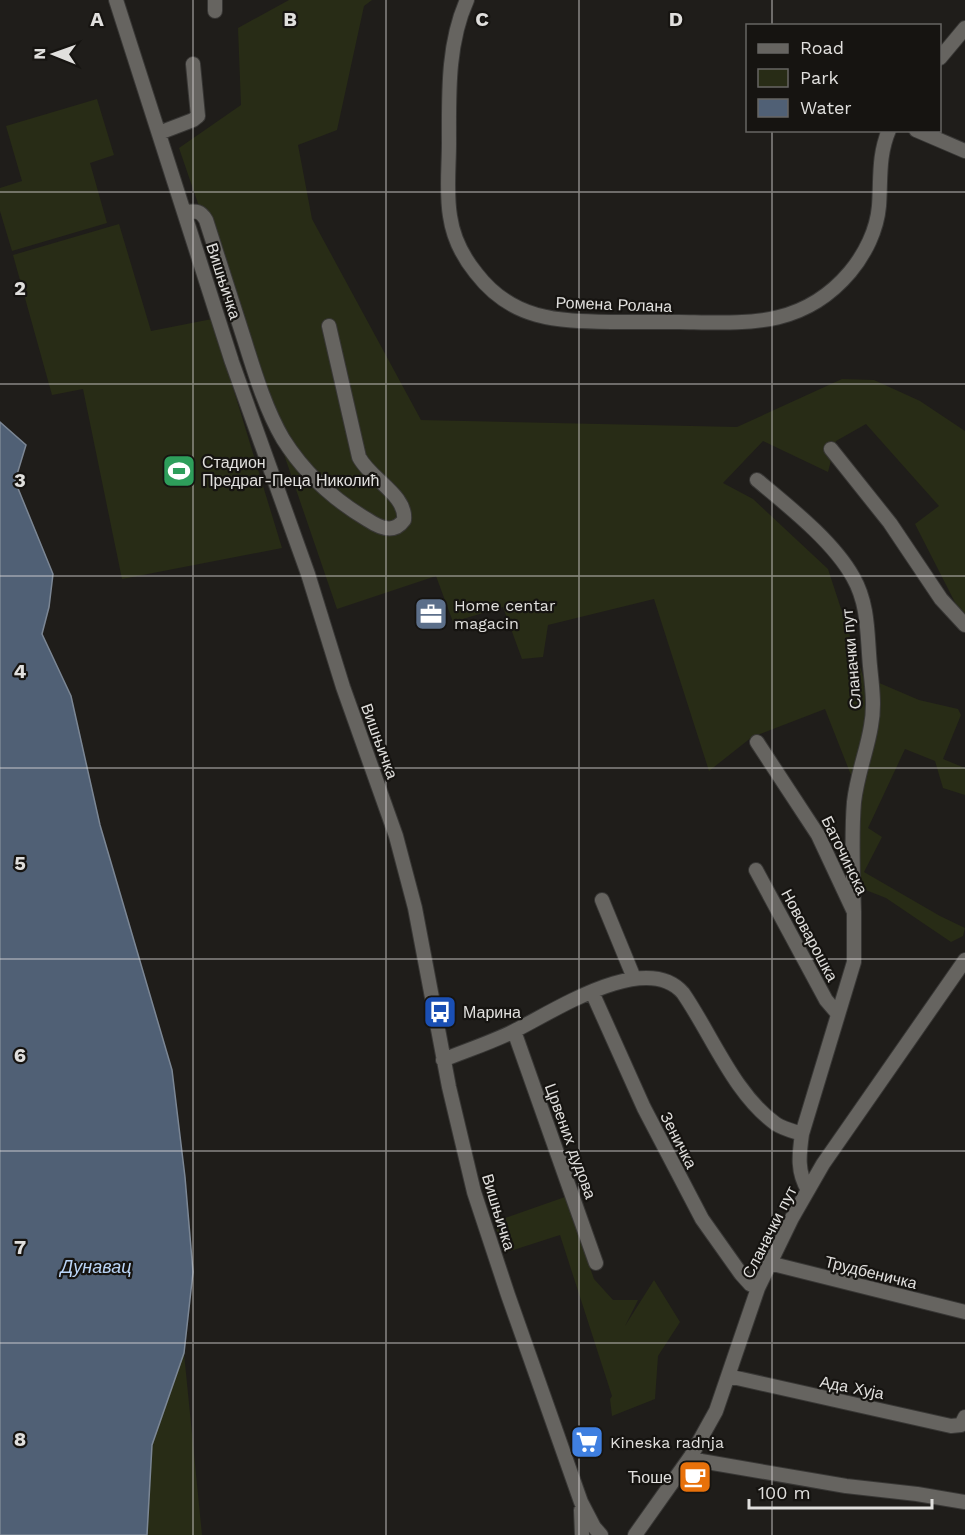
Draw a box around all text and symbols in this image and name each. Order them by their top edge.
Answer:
text: A [90,7,104,31]
text: B [283,7,297,31]
text: C [475,7,489,31]
text: D [669,7,683,31]
north arrow [24,24,84,84]
legend [746,24,941,132]
text: Road [800,37,844,58]
text: N [30,48,49,60]
text: Park [800,67,839,88]
text: Water [800,97,852,118]
street label: Вишњичка [202,241,245,322]
text: 2 [14,276,26,300]
street label: Ромена Ролана [555,293,673,316]
sports icon: Стадион Предраг-Пеца Николић [161,453,197,489]
place label: Стадион Предраг-Пеца Николић [202,453,379,490]
text: 3 [14,468,26,492]
office icon: Home centar magacin [413,596,449,632]
place label: Home centar magacin [454,596,556,633]
street label: Сланачки пут [838,607,865,710]
text: 4 [14,659,27,683]
street label: Вишњичка [357,701,402,782]
street label: Баточинска [817,813,872,898]
text: 5 [14,851,26,875]
street label: Нововарошка [777,886,842,985]
bus stop icon: Марина [422,994,458,1030]
place label: Марина [463,1003,521,1022]
text: 6 [14,1043,26,1067]
street label: Црвених дудова [541,1081,600,1202]
street label: Зеничка [656,1109,701,1172]
street label: Вишњичка [478,1172,519,1253]
street label: Сланачки пут [738,1182,801,1281]
text: 7 [14,1235,26,1259]
street label: Трудбеничка [823,1252,919,1293]
water label: Дунавац [58,1256,132,1277]
street label: Ада Хуја [818,1372,886,1403]
supermarket icon: Kineska radnja [569,1424,605,1460]
text: 8 [14,1427,26,1451]
place label: Kineska radnja [610,1433,724,1452]
cafe icon: Ћоше [677,1459,713,1495]
place label: Ћоше [628,1468,672,1487]
scale bar [749,1472,932,1510]
text: 100 m [758,1482,811,1503]

